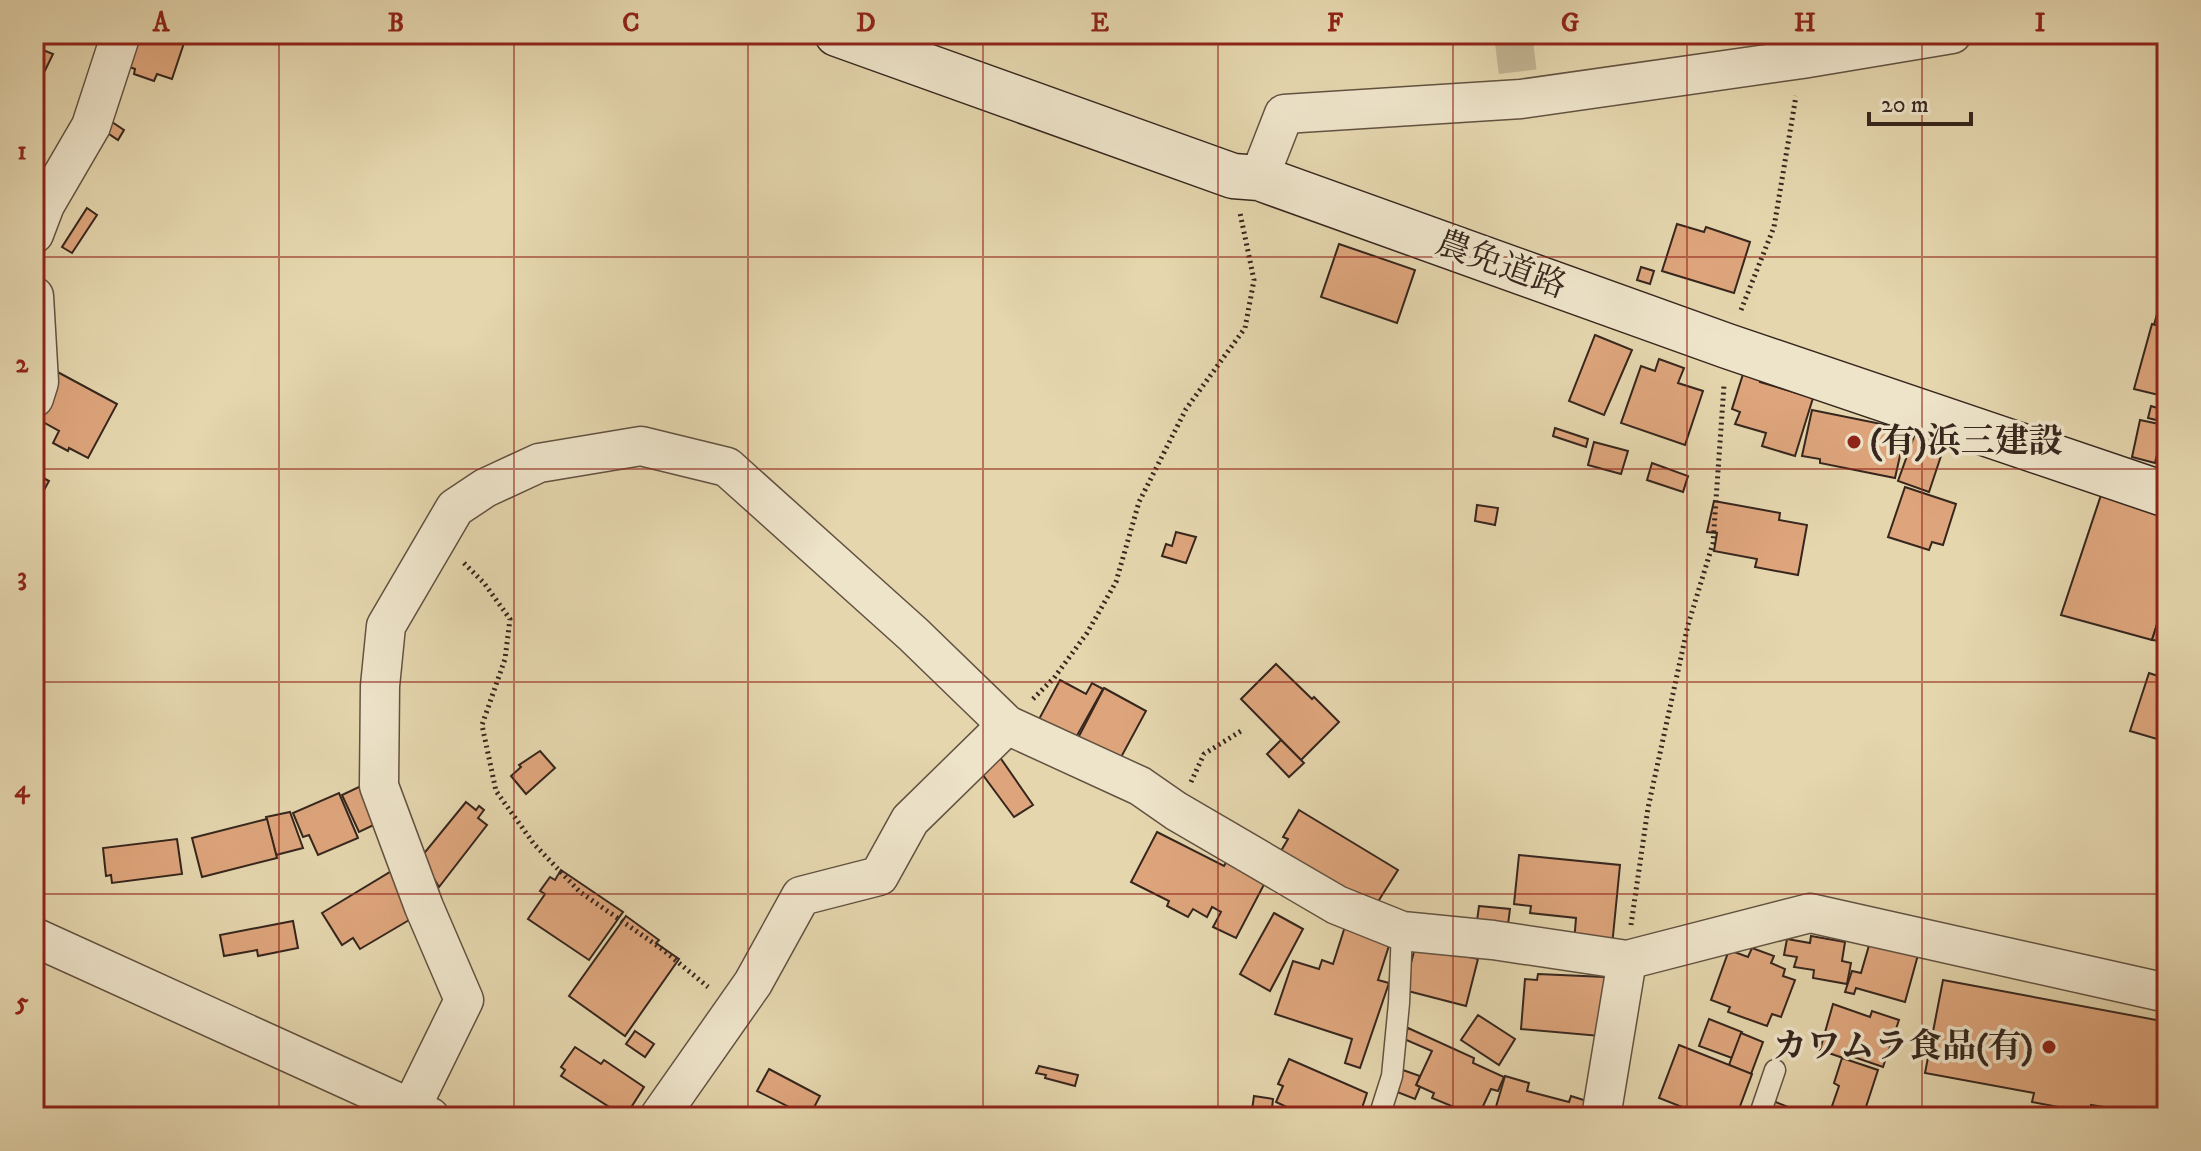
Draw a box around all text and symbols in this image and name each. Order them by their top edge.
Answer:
text: A [152,7,171,40]
text: B [388,7,404,40]
text: C [622,7,640,40]
text: D [856,7,876,40]
text: E [1091,7,1109,40]
text: F [1327,7,1344,40]
text: G [1561,7,1579,40]
text: H [1794,7,1816,40]
text: I [2035,7,2046,40]
scale bar [1869,76,1971,126]
text: 20 m [1881,90,1929,120]
text: 1 [17,135,27,168]
street label: 農免道路 [1430,222,1572,308]
text: 2 [16,348,30,381]
place label: (有)浜三建設 [1870,421,2063,463]
marker: (有)浜三建設 [1845,433,1863,451]
text: 3 [17,561,27,594]
text: 4 [15,773,31,806]
text: 5 [15,986,29,1019]
place label: カワムラ食品(有) [1773,1026,2033,1068]
marker: カワムラ食品(有) [2040,1038,2058,1056]

